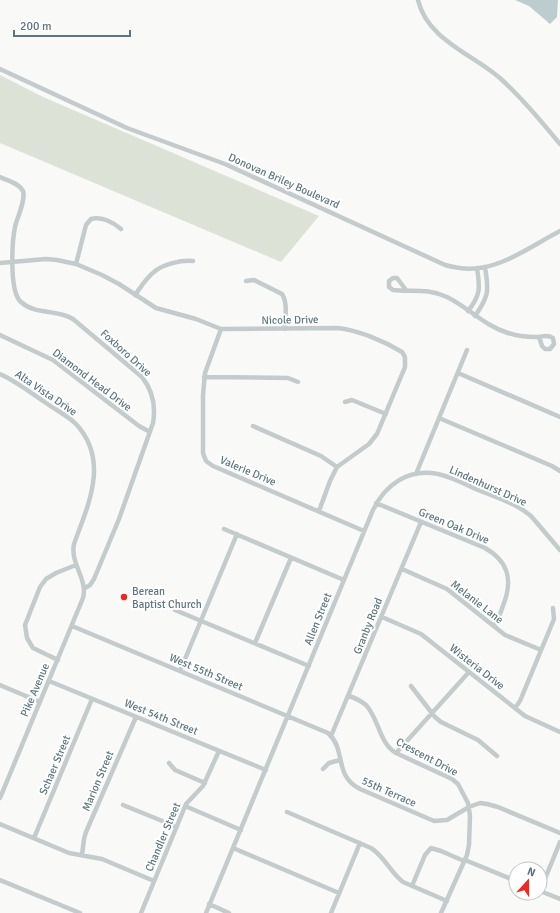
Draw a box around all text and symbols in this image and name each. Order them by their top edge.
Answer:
scale bar [14,12,130,38]
text: 200 m [20,19,52,34]
street label: Donovan Briley Boulevard [226,151,342,211]
street label: Nicole Drive [261,313,319,327]
street label: Foxboro Drive [98,327,154,379]
street label: Diamond Head Drive [50,346,134,414]
street label: Alta Vista Drive [12,367,80,419]
street label: Valerie Drive [218,453,278,489]
street label: Lindenhurst Drive [447,463,529,509]
street label: Green Oak Drive [417,505,491,547]
street label: Melanie Lane [448,578,506,626]
place label: Berean Baptist Church [132,585,202,611]
street label: Allen Street [302,591,334,647]
marker: Berean Baptist Church [119,592,129,602]
street label: Granby Road [351,596,385,656]
street label: Wisteria Drive [447,641,507,693]
street label: West 55th Street [167,651,245,693]
street label: Pike Avenue [18,661,52,719]
street label: West 54th Street [122,696,200,738]
street label: Schaer Street [37,733,73,797]
street label: Crescent Drive [394,735,460,779]
street label: Marion Street [79,749,117,813]
street label: 55th Terrace [360,774,418,810]
street label: Chandler Street [143,800,183,874]
north arrow [508,861,548,901]
text: N [526,865,537,880]

